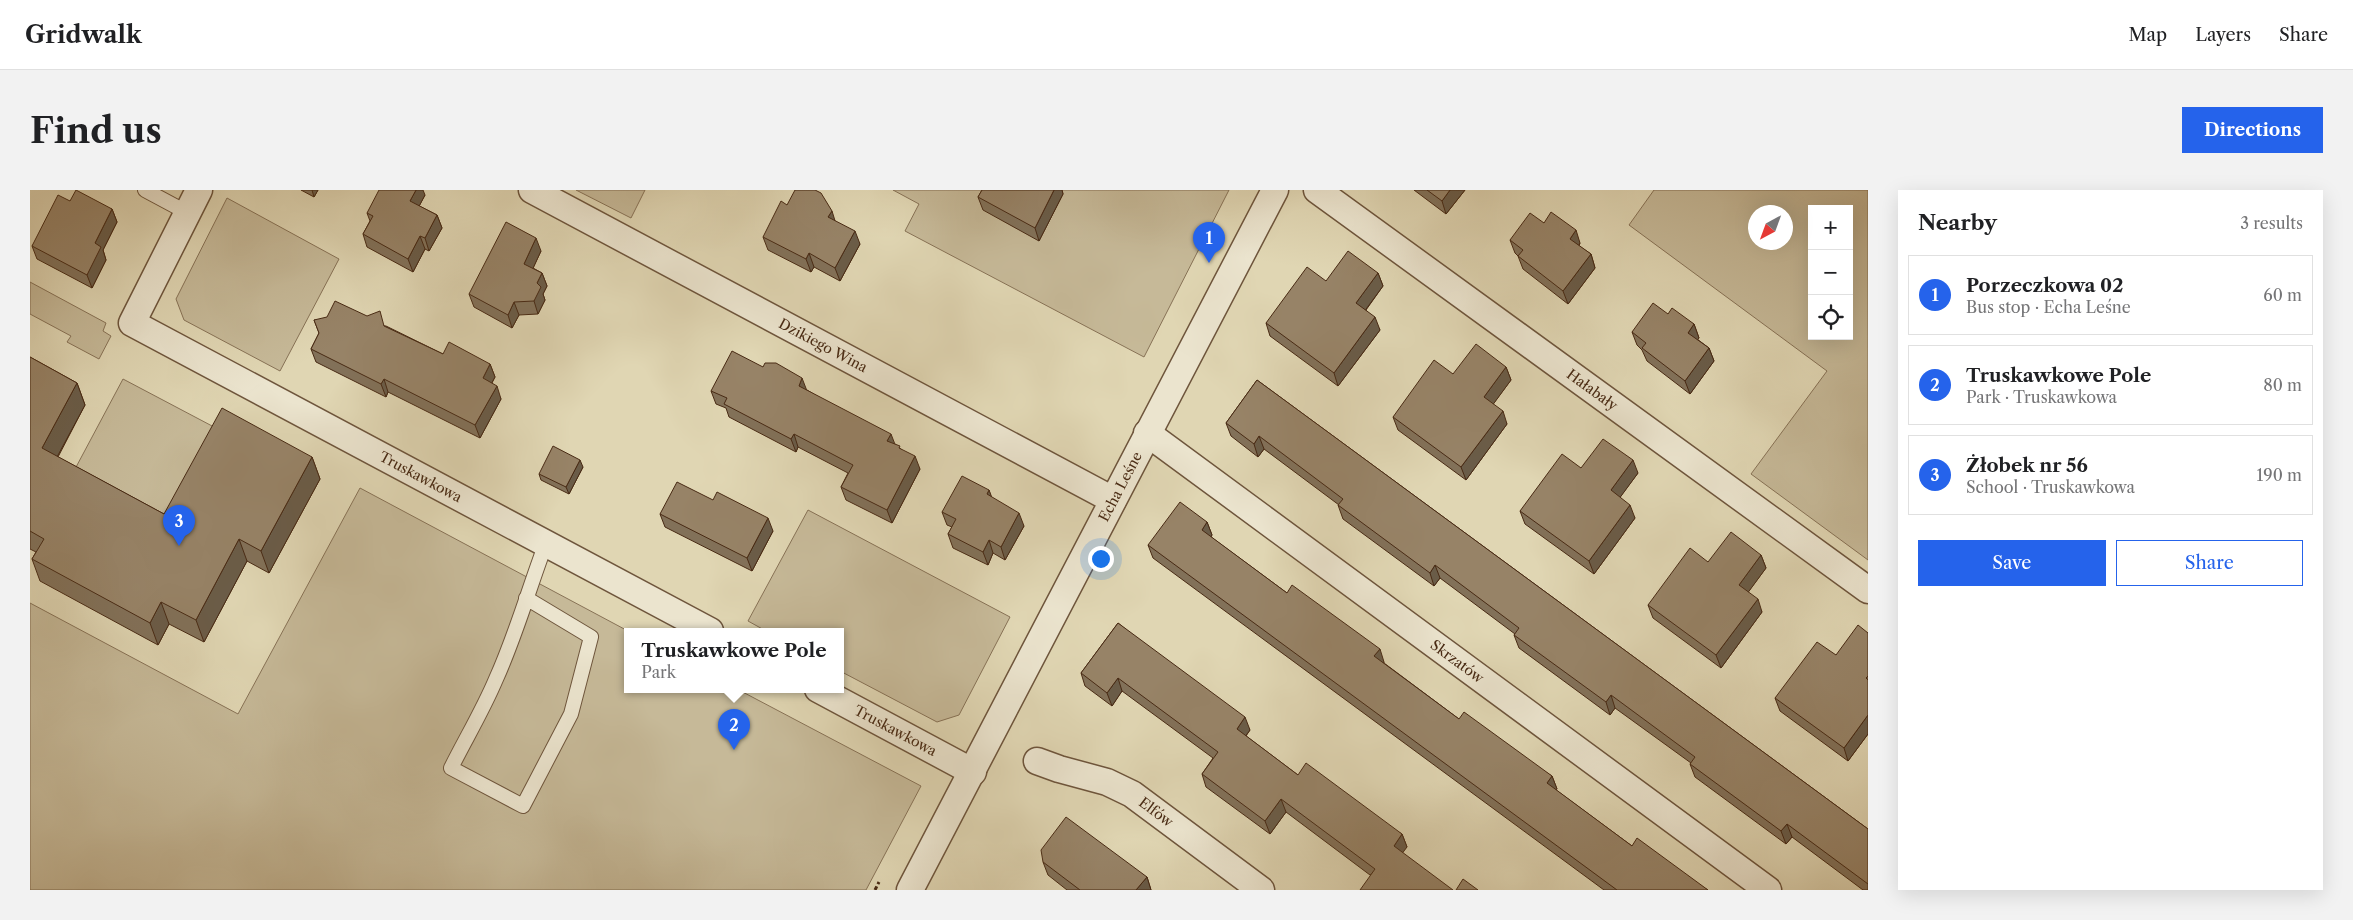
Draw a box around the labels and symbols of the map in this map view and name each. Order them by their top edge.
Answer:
north arrow [1748,205,1793,250]
pin: 1 [1193,222,1225,263]
street label: Dzikiego Wina [776,314,871,377]
street label: Hałabały [1563,365,1621,414]
street label: Truskawkowa [376,447,466,506]
street label: Echa Leśne [1095,448,1146,525]
pin: 3 [163,505,195,546]
your location [1088,546,1114,572]
street label: Skrzatów [1427,636,1488,687]
street label: Truskawkowa [851,701,940,760]
pin: 2 [718,709,750,750]
street label: Elfów [1135,793,1177,831]

